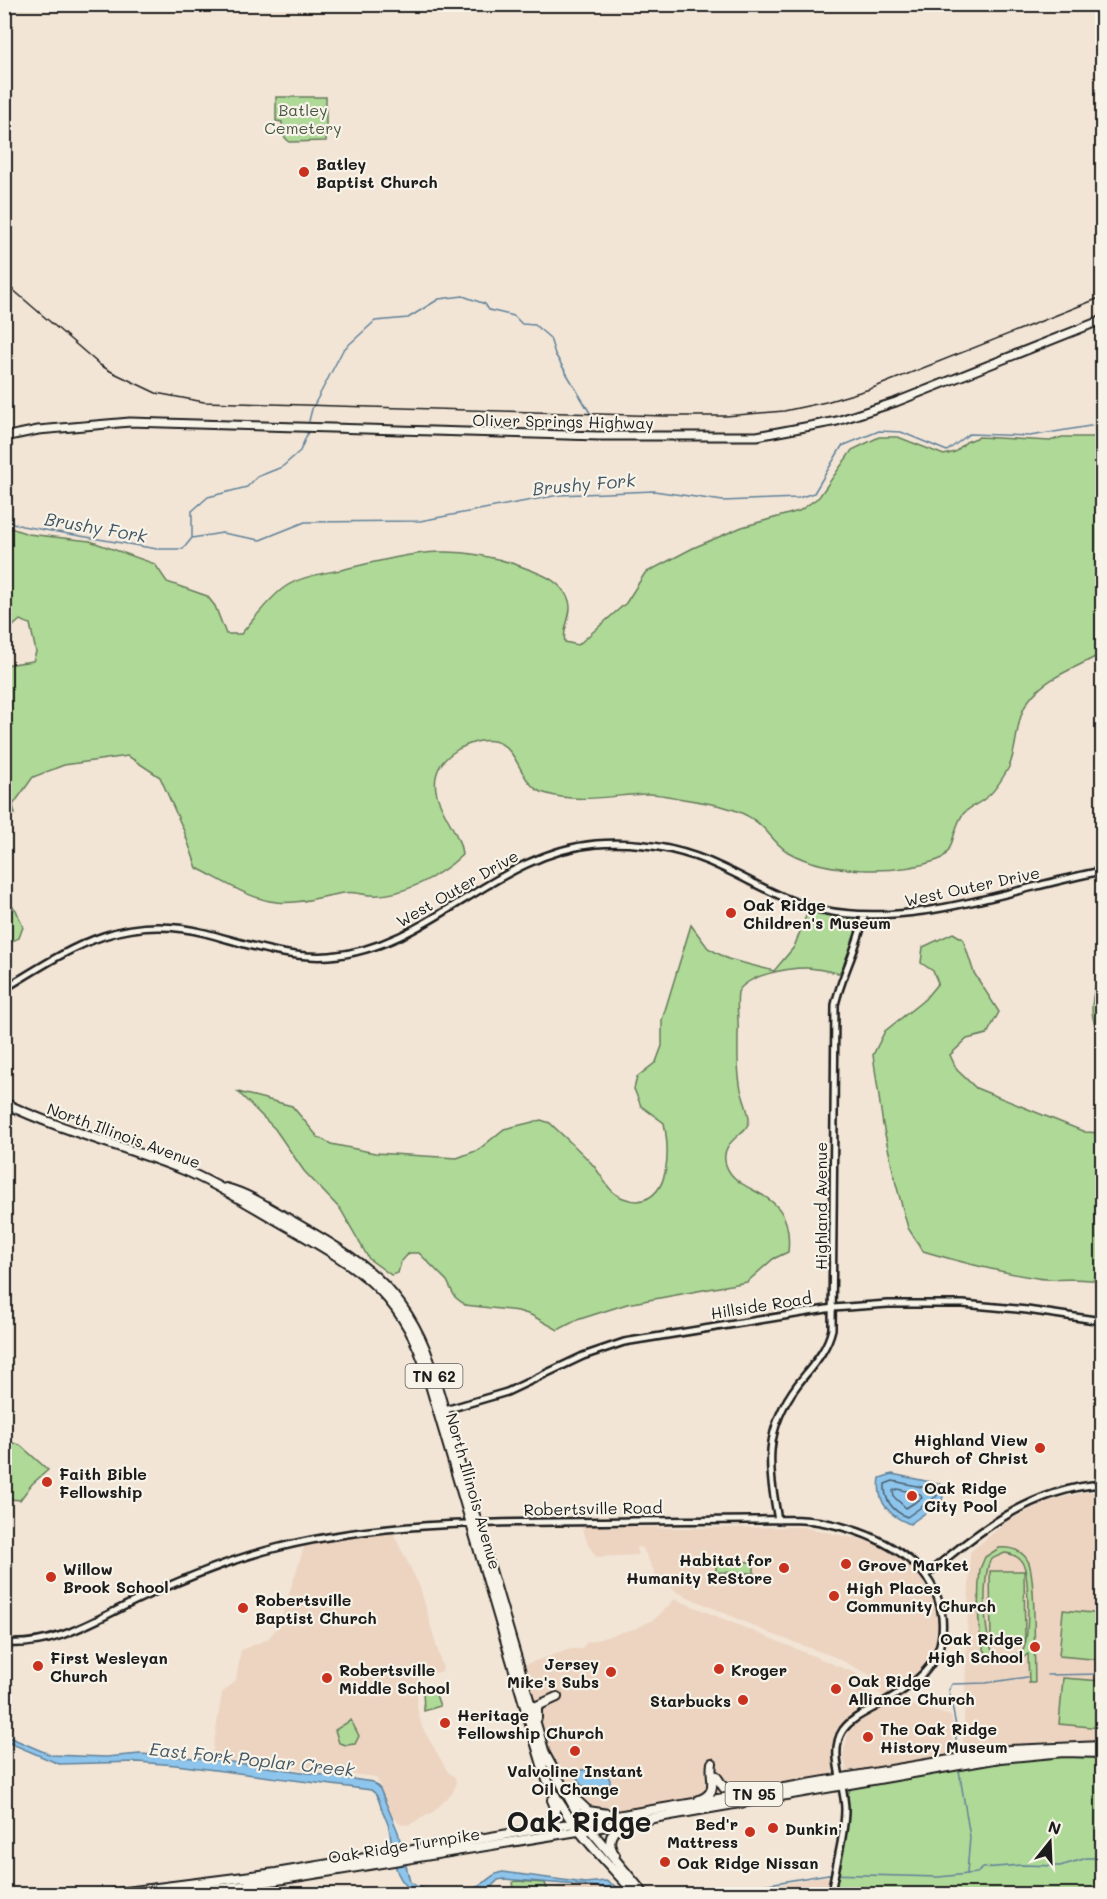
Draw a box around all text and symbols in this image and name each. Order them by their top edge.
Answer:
park label: Batley Cemetery [264,99,342,138]
place label: Batley Baptist Church [316,153,438,192]
marker: Batley Baptist Church [297,165,311,179]
street label: Oliver Springs Highway [472,409,654,433]
water label: Brushy Fork [531,467,637,500]
water label: Brushy Fork [43,506,149,548]
street label: West Outer Drive [392,844,522,932]
street label: West Outer Drive [902,861,1042,911]
place label: Oak Ridge Children's Museum [743,894,891,933]
marker: Oak Ridge Children's Museum [724,906,738,920]
street label: North Illinois Avenue [44,1097,204,1173]
street label: Highland Avenue [810,1142,831,1270]
street label: Hillside Road [709,1287,813,1323]
road number: TN 62 [406,1364,462,1388]
street label: North Illinois Avenue [442,1410,506,1572]
place label: Highland View Church of Christ [892,1429,1028,1468]
marker: Highland View Church of Christ [1033,1441,1047,1455]
place label: Faith Bible Fellowship [59,1463,147,1502]
marker: Faith Bible Fellowship [40,1475,54,1489]
place label: Oak Ridge City Pool [924,1477,1007,1516]
marker: Oak Ridge City Pool [905,1489,919,1503]
street label: Robertsville Road [523,1496,663,1520]
place label: Habitat for Humanity ReStore [626,1549,772,1588]
place label: Grove Market [858,1554,969,1575]
marker: Grove Market [839,1557,853,1571]
place label: Willow Brook School [63,1558,169,1597]
marker: Habitat for Humanity ReStore [777,1561,791,1575]
marker: Willow Brook School [44,1570,58,1584]
place label: High Places Community Church [846,1577,996,1616]
place label: Robertsville Baptist Church [255,1589,377,1628]
marker: High Places Community Church [827,1589,841,1603]
marker: Robertsville Baptist Church [236,1601,250,1615]
place label: Oak Ridge High School [927,1628,1023,1667]
marker: Oak Ridge High School [1028,1640,1042,1654]
place label: First Wesleyan Church [50,1647,168,1686]
place label: Jersey Mike's Subs [507,1653,599,1692]
marker: First Wesleyan Church [31,1659,45,1673]
place label: Robertsville Middle School [339,1659,450,1698]
place label: Kroger [731,1659,787,1680]
marker: Kroger [712,1662,726,1676]
marker: Jersey Mike's Subs [604,1665,618,1679]
place label: Oak Ridge Alliance Church [848,1670,975,1709]
marker: Robertsville Middle School [320,1671,334,1685]
marker: Oak Ridge Alliance Church [829,1682,843,1696]
place label: Starbucks [650,1690,731,1711]
marker: Starbucks [736,1693,750,1707]
place label: Heritage Fellowship Church [457,1704,604,1743]
marker: Heritage Fellowship Church [438,1716,452,1730]
place label: The Oak Ridge History Museum [880,1718,1008,1757]
marker: The Oak Ridge History Museum [861,1730,875,1744]
water label: East Fork Poplar Creek [148,1736,356,1782]
marker: Valvoline Instant Oil Change [568,1744,582,1758]
place label: Valvoline Instant Oil Change [507,1760,643,1799]
road number: TN 95 [726,1782,783,1806]
district label: Oak Ridge [506,1803,652,1839]
north arrow [1020,1812,1080,1872]
place label: Bed'r Mattress [667,1813,738,1852]
text: N [1046,1815,1064,1839]
place label: Dunkin' [785,1818,842,1839]
marker: Dunkin' [766,1821,780,1835]
street label: Oak Ridge Turnpike [327,1823,481,1867]
marker: Bed'r Mattress [743,1825,757,1839]
place label: Oak Ridge Nissan [677,1852,818,1873]
marker: Oak Ridge Nissan [658,1855,672,1869]

